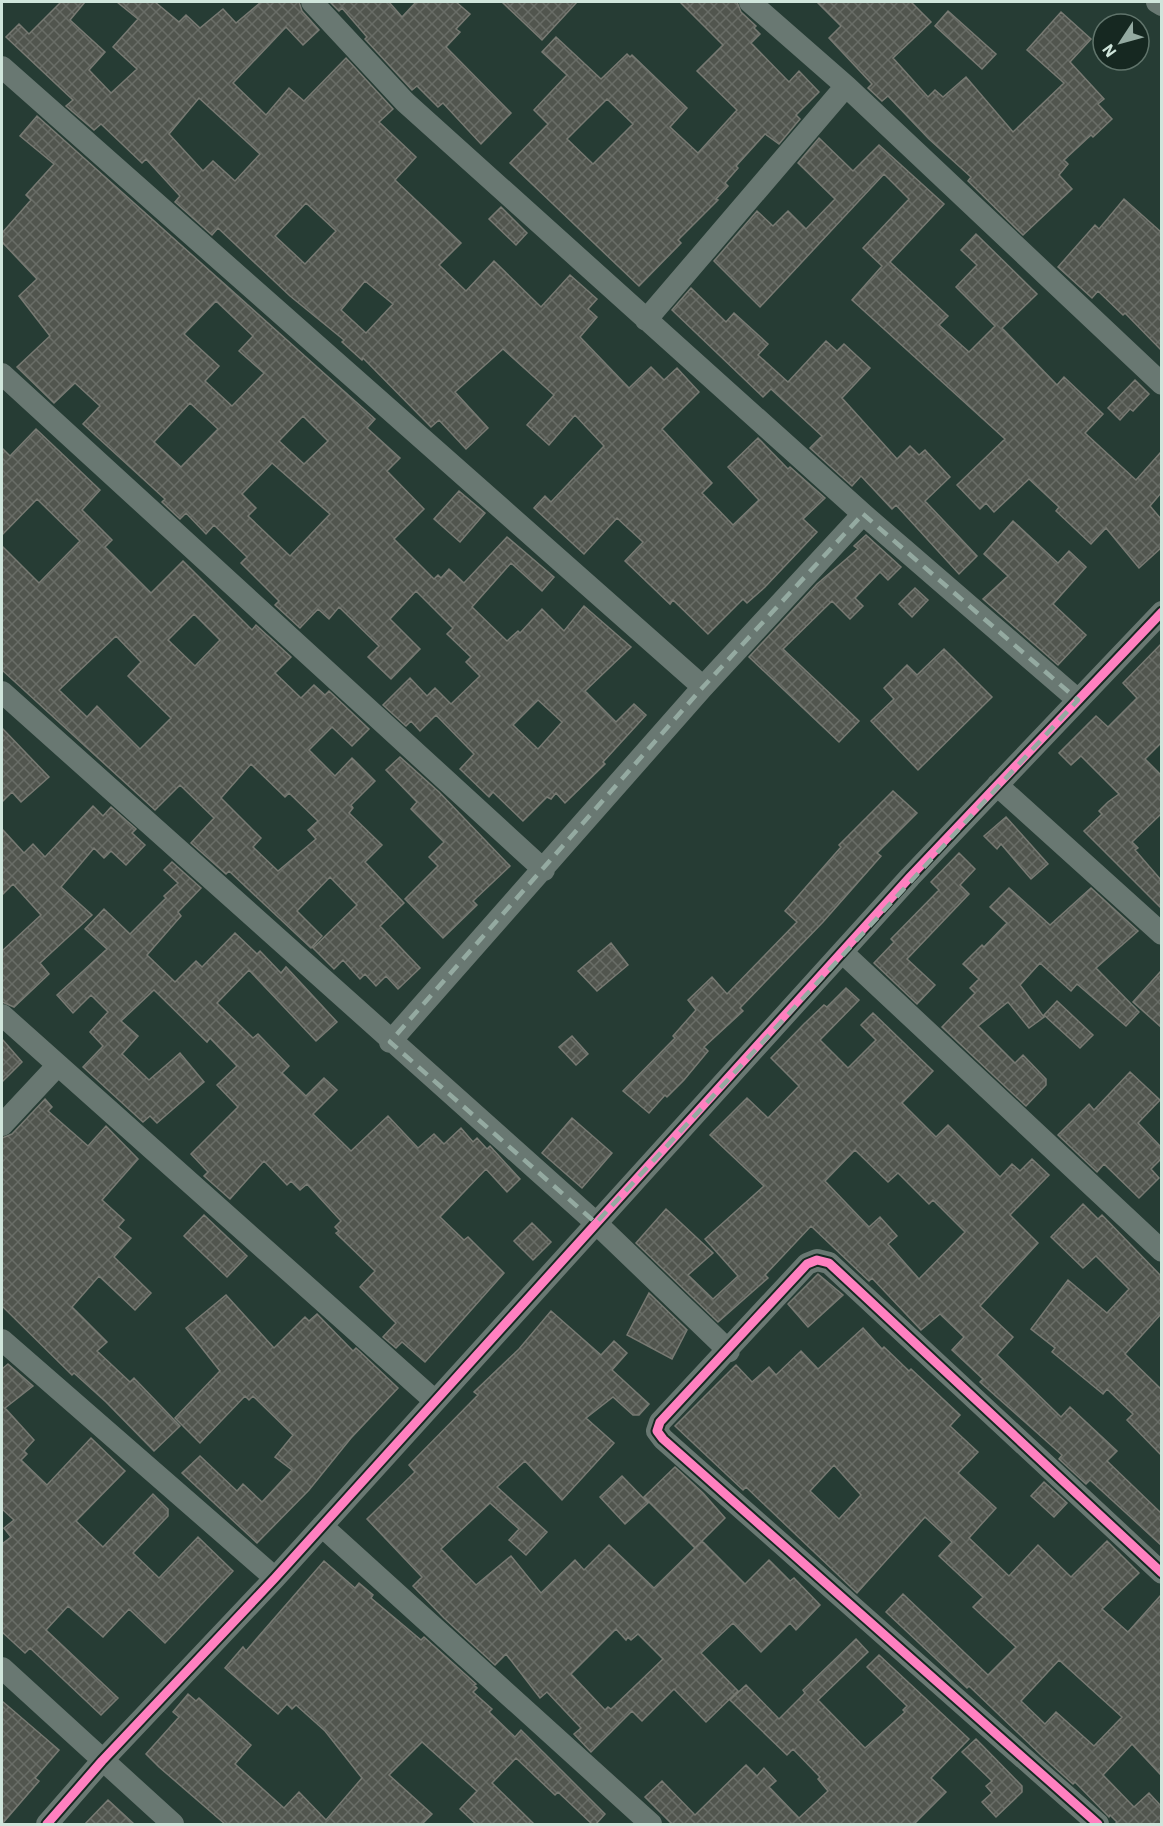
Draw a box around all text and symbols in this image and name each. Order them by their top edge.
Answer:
north arrow [1091,12,1151,72]
text: N [1097,40,1120,61]

